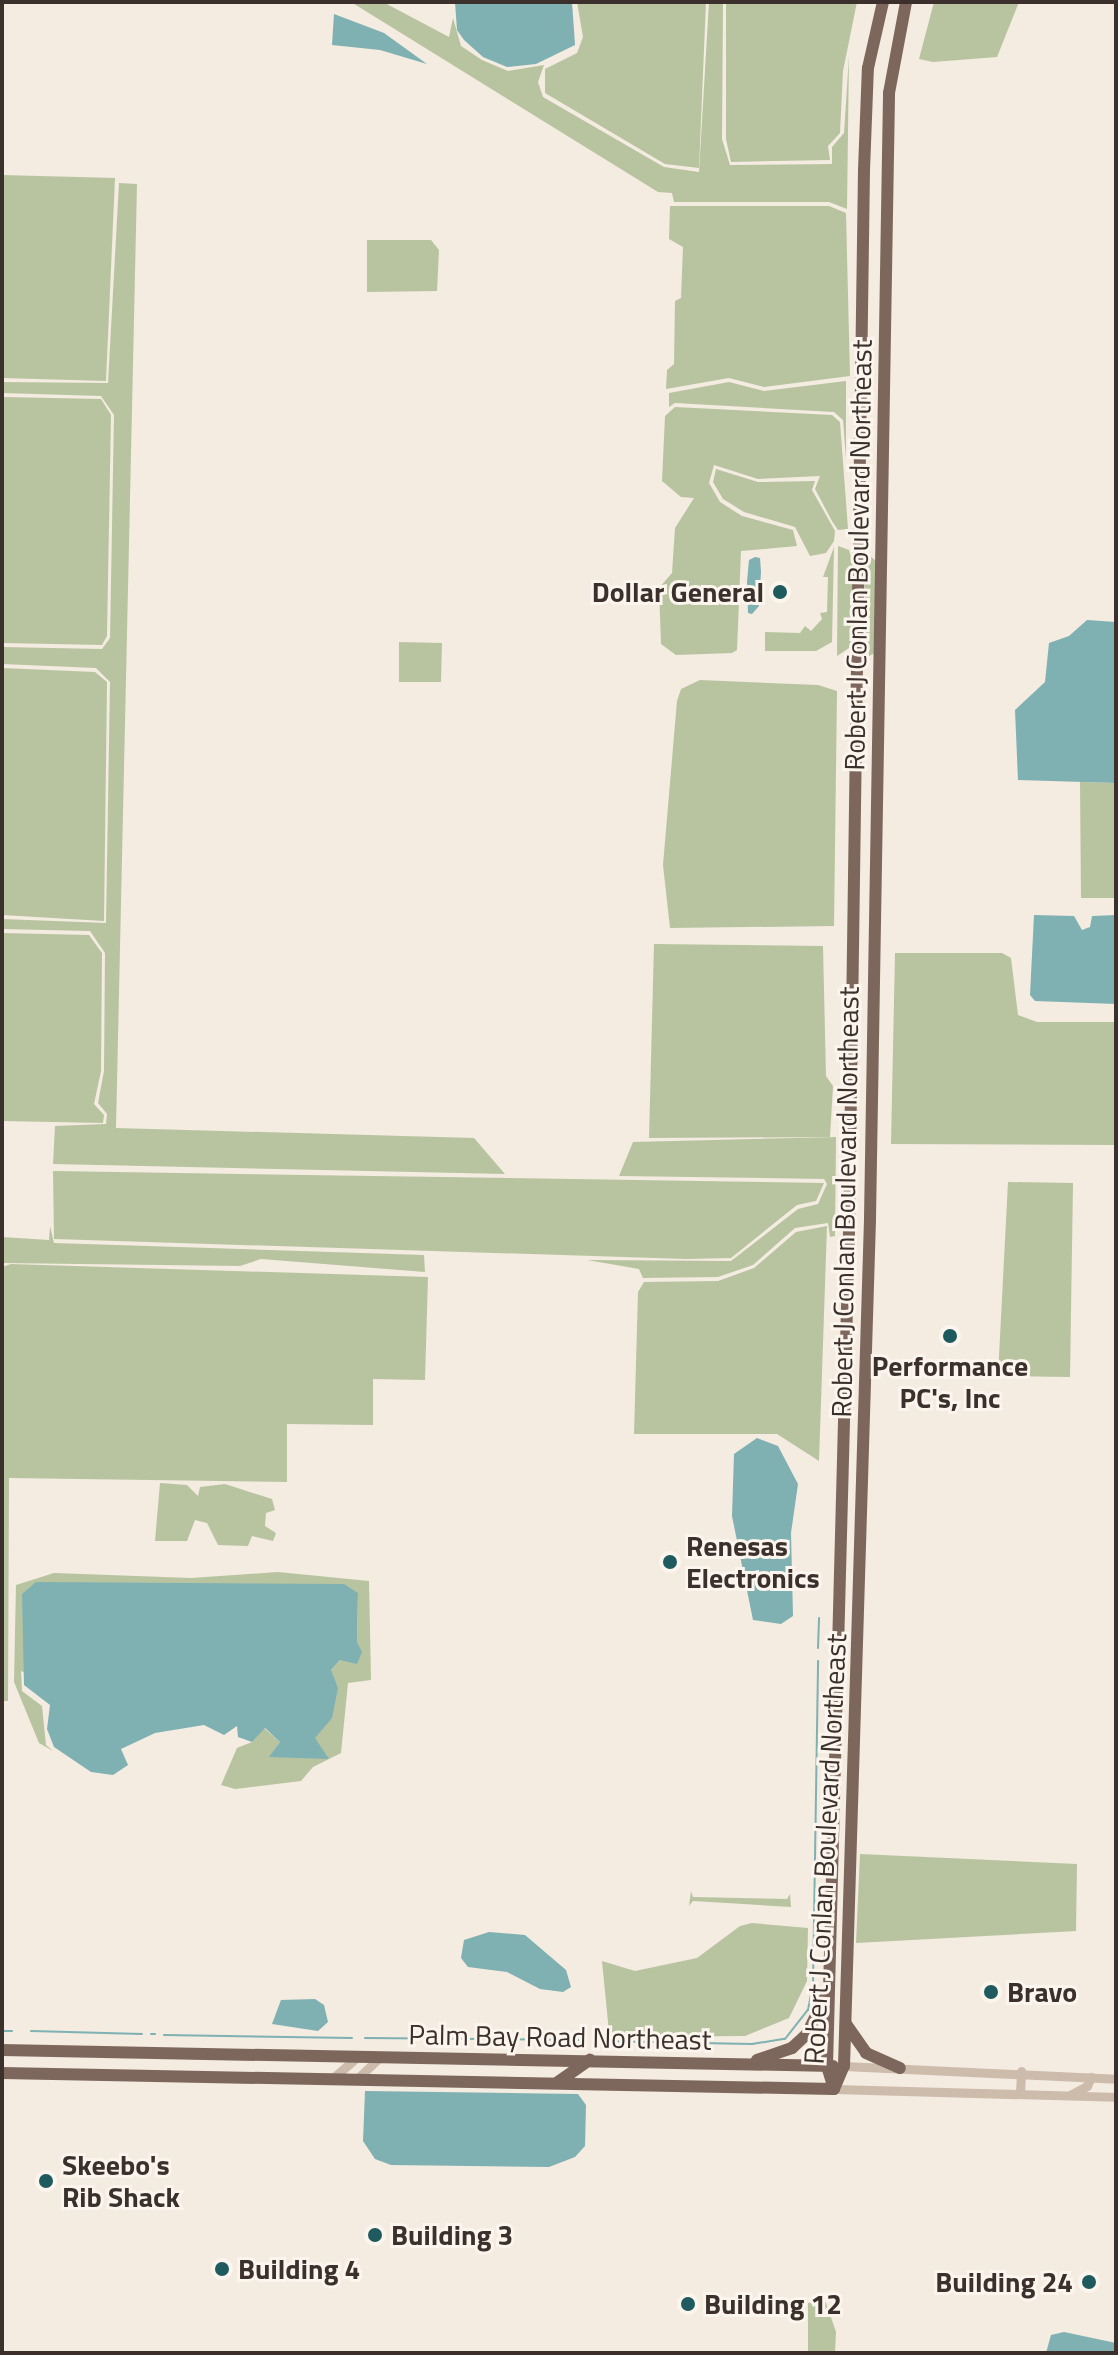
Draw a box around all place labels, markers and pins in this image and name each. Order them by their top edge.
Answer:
place label: Dollar General [592,575,764,609]
marker: Dollar General [771,583,789,601]
marker: Performance PC's, Inc [941,1327,959,1345]
place label: Performance PC's, Inc [872,1349,1028,1415]
place label: Renesas Electronics [686,1529,820,1595]
marker: Renesas Electronics [661,1553,679,1571]
place label: Bravo [1007,1975,1077,2009]
marker: Bravo [982,1983,1000,2001]
place label: Skeebo's Rib Shack [62,2148,180,2214]
marker: Skeebo's Rib Shack [37,2172,55,2190]
place label: Building 3 [391,2218,513,2252]
marker: Building 3 [366,2226,384,2244]
place label: Building 4 [238,2252,360,2286]
marker: Building 4 [213,2260,231,2278]
place label: Building 24 [935,2265,1073,2299]
marker: Building 24 [1080,2273,1098,2291]
place label: Building 12 [704,2287,842,2321]
marker: Building 12 [679,2295,697,2313]

